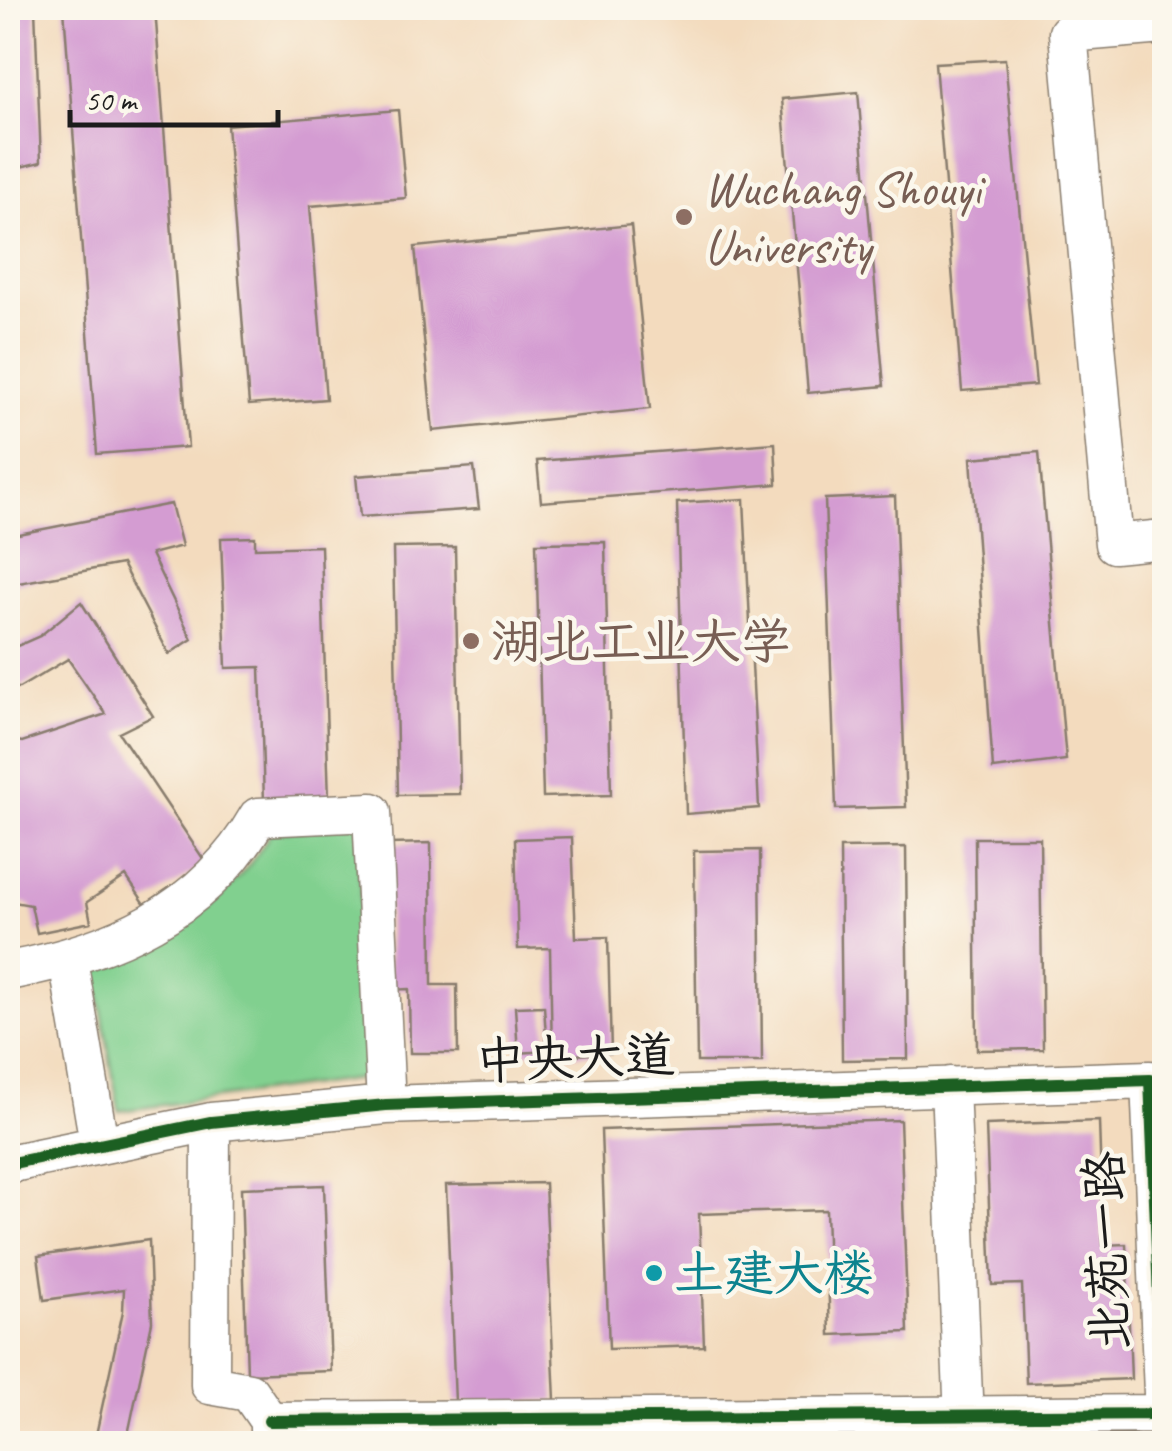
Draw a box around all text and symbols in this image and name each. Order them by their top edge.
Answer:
scale bar [70,65,278,127]
text: 50 m [85,81,138,119]
place label: Wuchang Shouyi University [704,157,987,278]
marker: Wuchang Shouyi University [673,206,695,228]
place label: 湖北工业大学 [491,610,791,673]
marker: 湖北工业大学 [460,630,482,652]
street label: 中央大道 [474,1023,676,1093]
street label: 北苑一路 [1072,1150,1142,1352]
place label: 土建大楼 [674,1242,874,1305]
marker: 土建大楼 [643,1262,665,1284]

